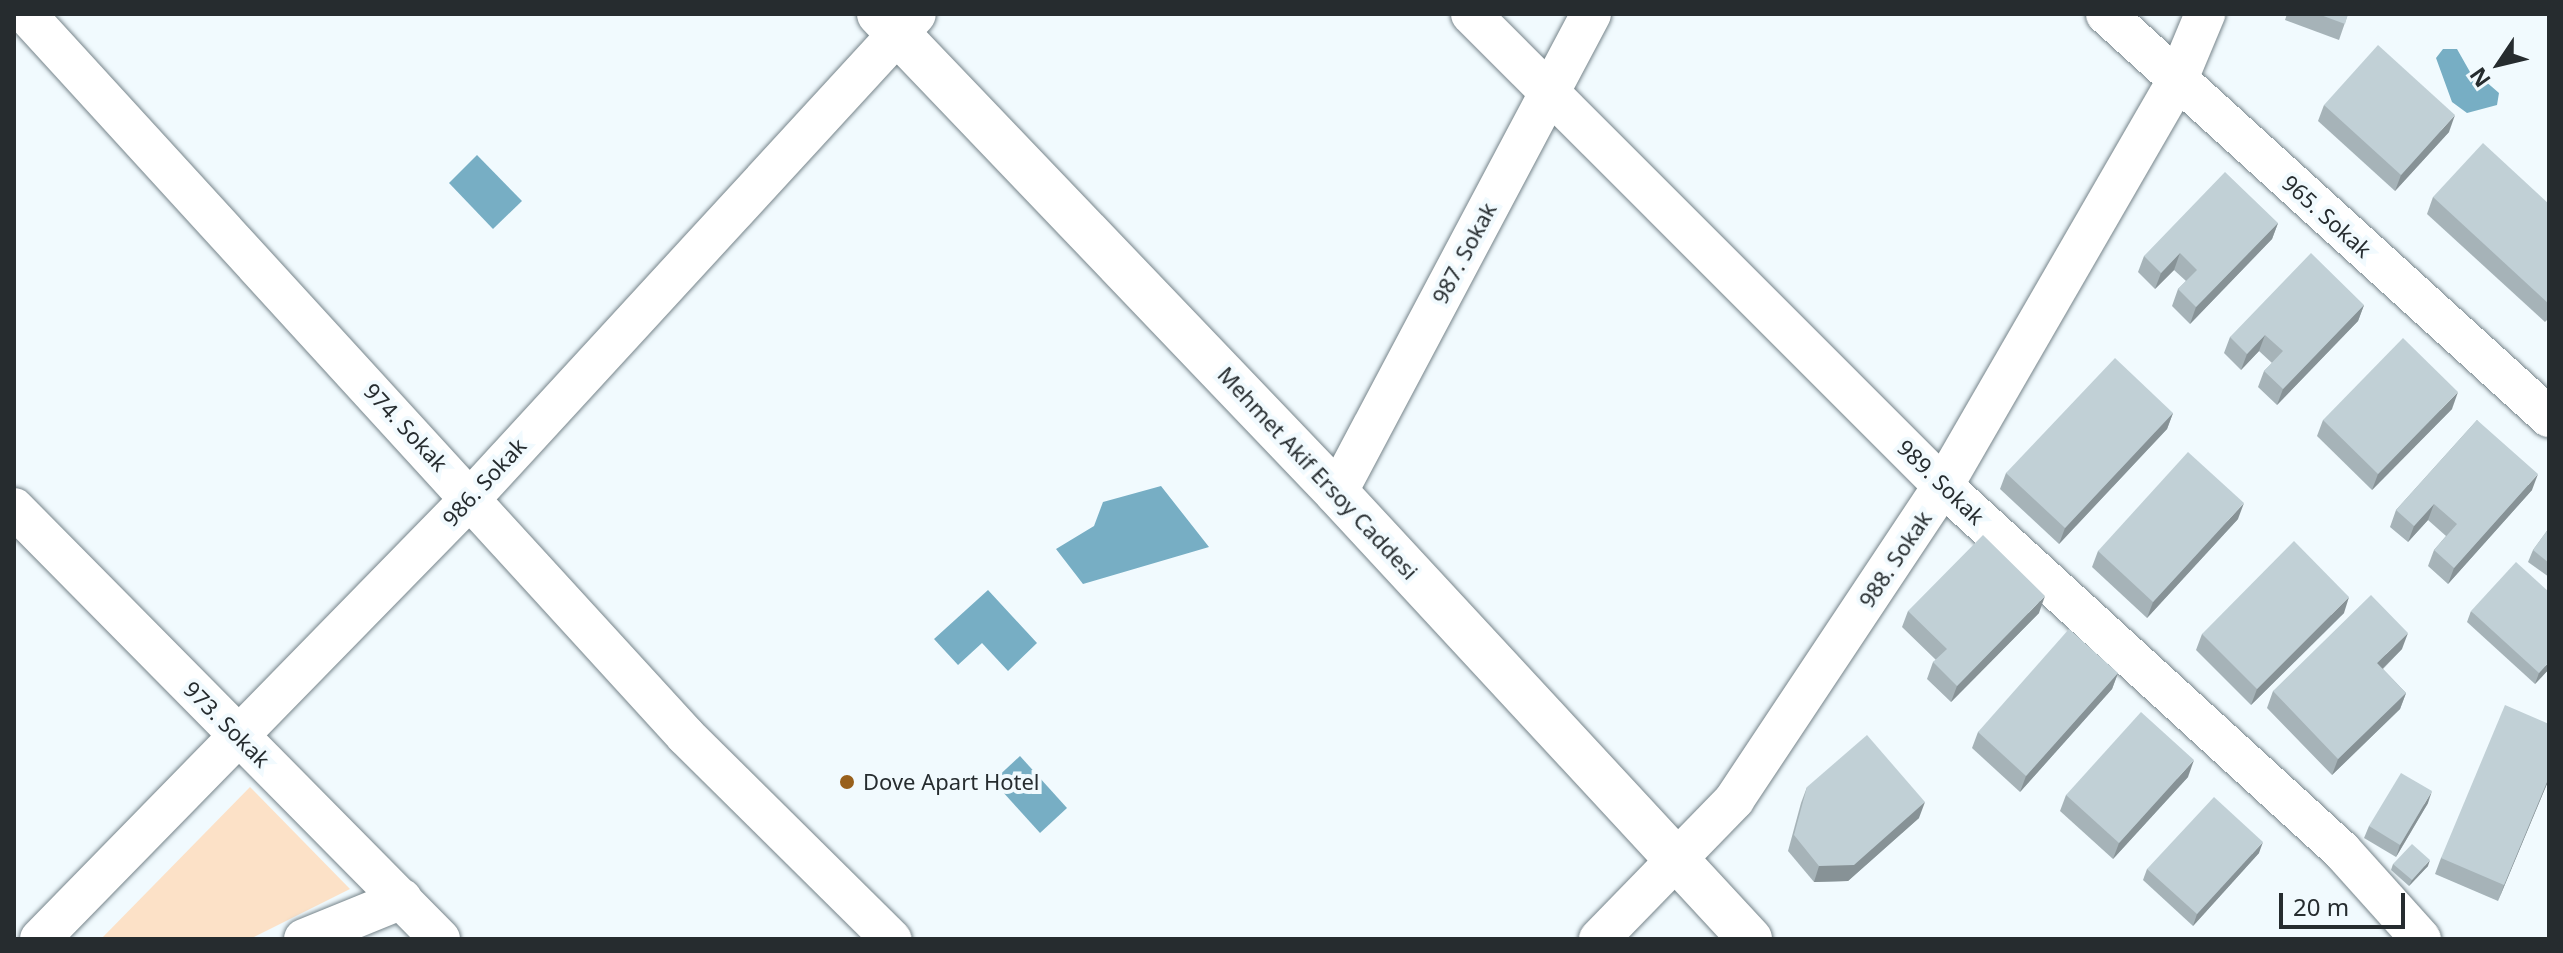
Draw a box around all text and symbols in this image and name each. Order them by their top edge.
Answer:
north arrow [2459,24,2539,104]
text: N [2462,62,2497,94]
street label: 965. Sokak [2277,169,2377,263]
street label: 987. Sokak [1426,198,1502,308]
street label: Mehmet Akif Ersoy Caddesi [1213,361,1423,585]
street label: 974. Sokak [359,378,453,476]
street label: 986. Sokak [437,433,531,531]
street label: 989. Sokak [1892,434,1990,530]
street label: 988. Sokak [1853,506,1937,612]
street label: 973. Sokak [179,676,275,772]
place label: Dove Apart Hotel [863,769,1040,795]
marker: Dove Apart Hotel [838,773,856,791]
scale bar [2283,877,2409,927]
text: 20 m [2293,890,2349,923]

